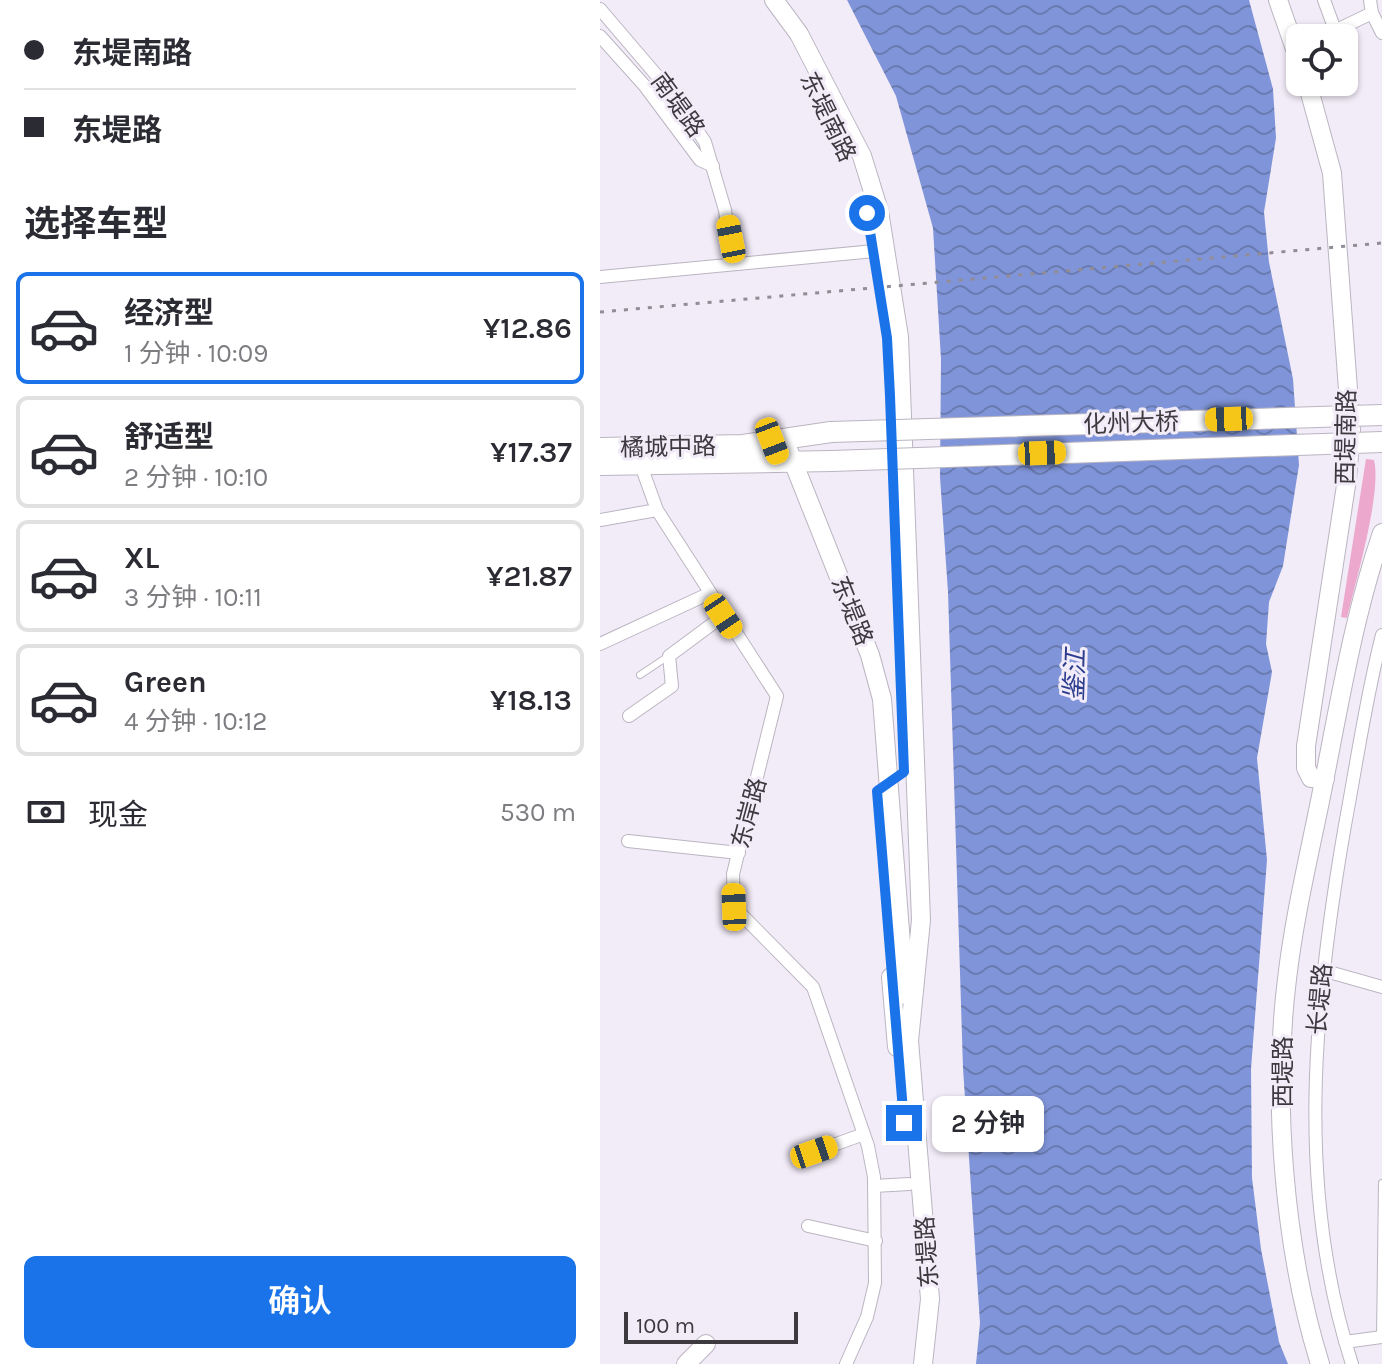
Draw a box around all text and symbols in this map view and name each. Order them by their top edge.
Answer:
map controls [1286,24,1358,96]
button: locate [1286,24,1358,96]
text: 东堤南路 [72,35,192,71]
street label: 南堤路 [646,68,710,142]
street label: 东堤南路 [794,68,862,166]
text: 东堤路 [72,112,162,148]
route start [849,195,885,231]
text: 选择车型 [24,203,168,245]
car [715,213,747,265]
icon: car [28,292,100,364]
text: 经济型 [124,295,214,331]
text: ¥12.86 [483,310,572,346]
text: 1 分钟 · 10:09 [124,338,268,369]
street label: 西堤南路 [1331,389,1361,485]
car [1205,406,1253,432]
street label: 化州大桥 [1083,407,1179,439]
car [752,414,792,468]
icon: car [28,416,100,488]
text: 舒适型 [124,419,214,455]
street label: 橘城中路 [620,432,716,462]
text: ¥17.37 [490,434,572,470]
car [1018,440,1066,466]
text: 2 分钟 · 10:10 [124,462,268,493]
icon: car [28,540,100,612]
text: XL [124,540,159,576]
text: ¥21.87 [486,558,572,594]
street label: 东堤路 [826,572,878,650]
text: 3 分钟 · 10:11 [124,582,262,613]
car [700,589,746,643]
water label: 鉴江 [1059,645,1092,702]
icon: car [28,664,100,736]
text: Green [124,664,207,700]
text: ¥18.13 [490,682,572,718]
text: 4 分钟 · 10:12 [124,706,267,737]
street label: 东岸路 [726,775,772,851]
icon: cash [24,790,68,834]
text: 现金 [88,797,148,833]
text: 530 m [500,797,576,828]
car [721,883,747,931]
street label: 长堤路 [1303,962,1337,1036]
street label: 西堤路 [1269,1036,1297,1108]
callout: 2 分钟 [932,1095,1044,1151]
route end [886,1105,922,1141]
text: 2 分钟 [951,1108,1025,1139]
car [787,1133,841,1171]
street label: 东堤路 [911,1215,943,1289]
button: 确认 [24,1256,576,1348]
scale bar [624,1308,798,1344]
text: 100 m [636,1313,695,1339]

